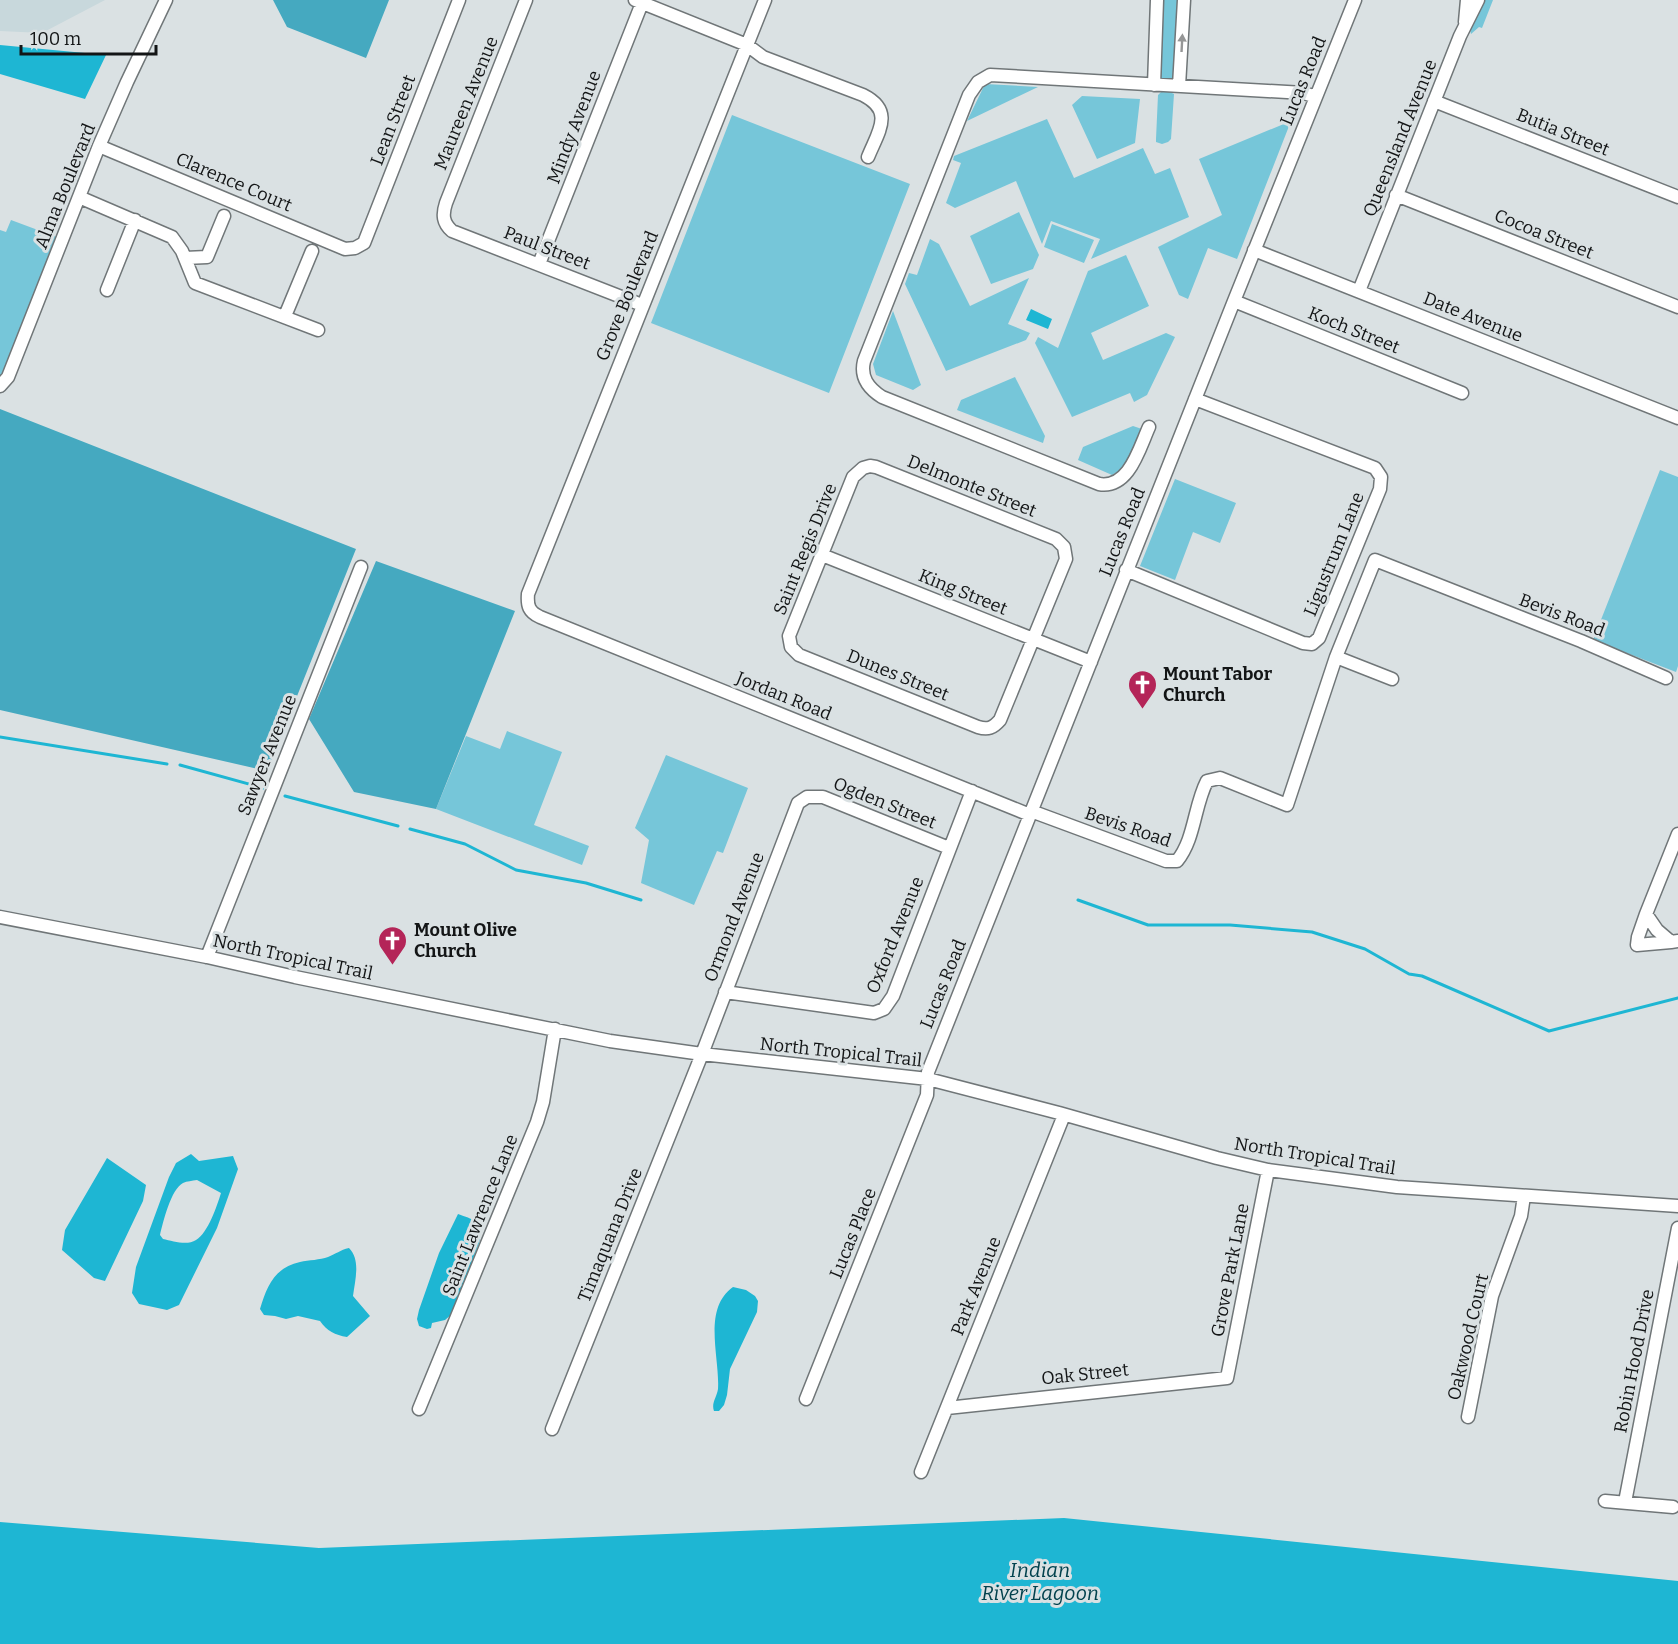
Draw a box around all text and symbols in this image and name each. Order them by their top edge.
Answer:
scale bar [21,18,156,56]
text: 100 m [30,28,81,50]
street label: Maureen Avenue [429,33,503,173]
one-way arrow [1177,33,1186,52]
street label: Lucas Road [1275,33,1331,129]
street label: Queensland Avenue [1358,56,1442,220]
street label: Mindy Avenue [542,67,606,187]
street label: Lean Street [366,71,421,168]
street label: Butia Street [1513,103,1613,161]
street label: Alma Boulevard [30,120,100,252]
street label: Clarence Court [173,148,296,217]
street label: Cocoa Street [1491,204,1597,264]
street label: Paul Street [501,221,594,275]
street label: Grove Boulevard [591,228,663,364]
street label: Date Avenue [1420,287,1526,347]
street label: Koch Street [1305,302,1403,359]
street label: Delmonte Street [904,450,1040,522]
street label: Saint Regis Drive [769,480,841,618]
street label: Lucas Road [1094,484,1150,580]
street label: Ligustrum Lane [1299,489,1369,619]
street label: King Street [915,564,1011,620]
street label: Bevis Road [1516,589,1608,642]
street label: Dunes Street [844,645,953,706]
place label: Mount Tabor Church [1163,663,1273,706]
street label: Jordan Road [732,666,835,725]
church icon: Mount Tabor Church [1126,668,1158,710]
street label: Sawyer Avenue [233,691,301,819]
street label: Ogden Street [830,772,940,834]
street label: Bevis Road [1082,802,1175,852]
street label: Ormond Avenue [699,849,769,985]
street label: Oxford Avenue [862,873,928,997]
place label: Mount Olive Church [414,919,517,962]
church icon: Mount Olive Church [377,924,409,966]
street label: North Tropical Trail [211,929,375,985]
street label: Lucas Road [915,936,971,1032]
street label: North Tropical Trail [759,1033,923,1071]
street label: Saint Lawrence Lane [438,1131,522,1299]
street label: North Tropical Trail [1233,1132,1397,1180]
street label: Timaquana Drive [573,1165,647,1305]
street label: Lucas Place [825,1184,881,1282]
street label: Grove Park Lane [1206,1201,1254,1339]
street label: Park Avenue [946,1233,1006,1339]
street label: Oakwood Court [1443,1271,1493,1402]
street label: Robin Hood Drive [1609,1287,1659,1435]
street label: Oak Street [1040,1358,1130,1390]
water label: Indian River Lagoon [981,1558,1099,1605]

